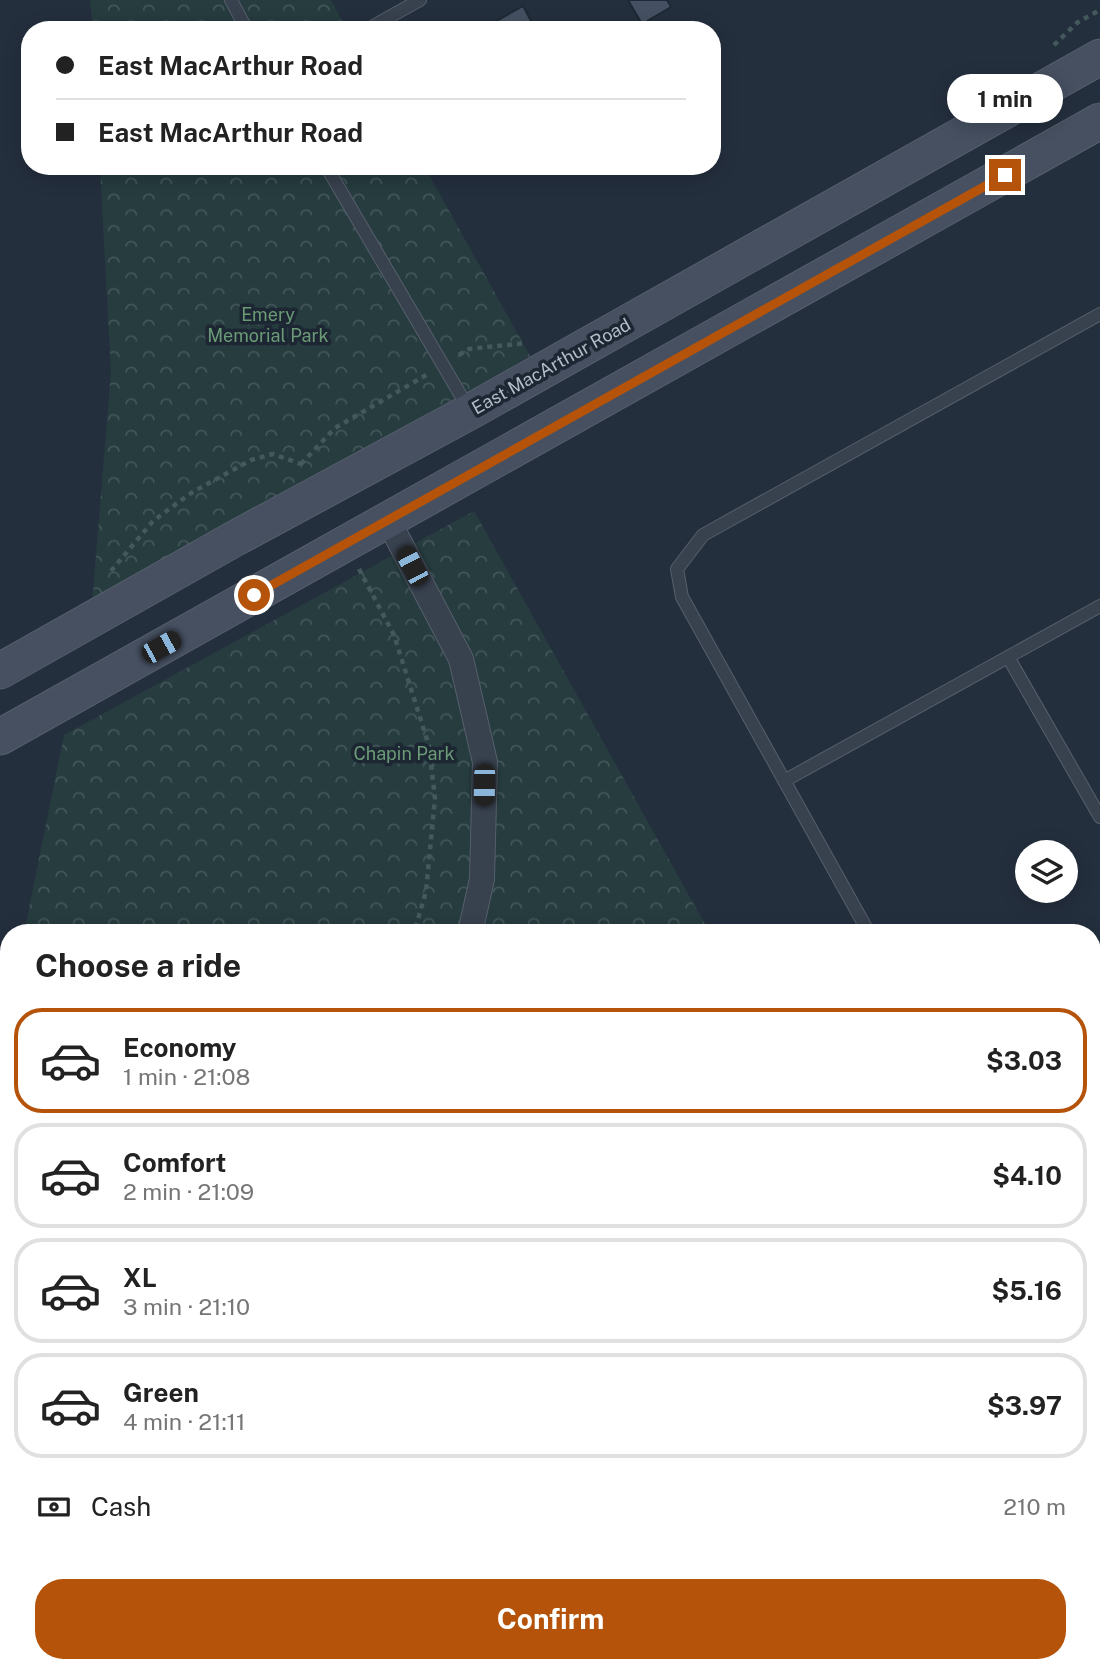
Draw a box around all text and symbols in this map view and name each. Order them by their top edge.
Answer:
text: East MacArthur Road [98,50,363,81]
callout: 1 min [947,74,1063,122]
text: 1 min [977,85,1033,112]
text: East MacArthur Road [98,117,363,148]
route end [989,159,1021,191]
park label: Emery Memorial Park [207,304,329,346]
street label: East MacArthur Road [468,314,634,418]
car [393,543,432,589]
route start [238,579,270,611]
car [138,628,185,666]
park label: Chapin Park [353,743,455,764]
car [474,764,495,806]
map controls [1015,840,1078,903]
button: layers [1015,840,1078,903]
text: Choose a ride [35,947,241,984]
icon: car [39,1029,102,1092]
text: Economy [123,1032,236,1063]
text: $3.03 [986,1045,1062,1076]
text: 1 min · 21:08 [123,1063,250,1090]
icon: car [39,1144,102,1207]
text: Comfort [123,1147,226,1178]
text: $4.10 [992,1160,1062,1191]
text: 2 min · 21:09 [123,1178,254,1205]
icon: car [39,1259,102,1322]
text: XL [123,1262,157,1293]
text: $5.16 [991,1275,1062,1306]
text: 3 min · 21:10 [123,1293,250,1320]
icon: car [39,1374,102,1437]
text: Green [123,1377,199,1408]
text: $3.97 [987,1390,1062,1421]
text: 4 min · 21:11 [123,1408,245,1435]
icon: cash [35,1488,73,1526]
text: Cash [91,1491,151,1522]
text: 210 m [1003,1493,1066,1520]
button: Confirm [35,1579,1066,1659]

